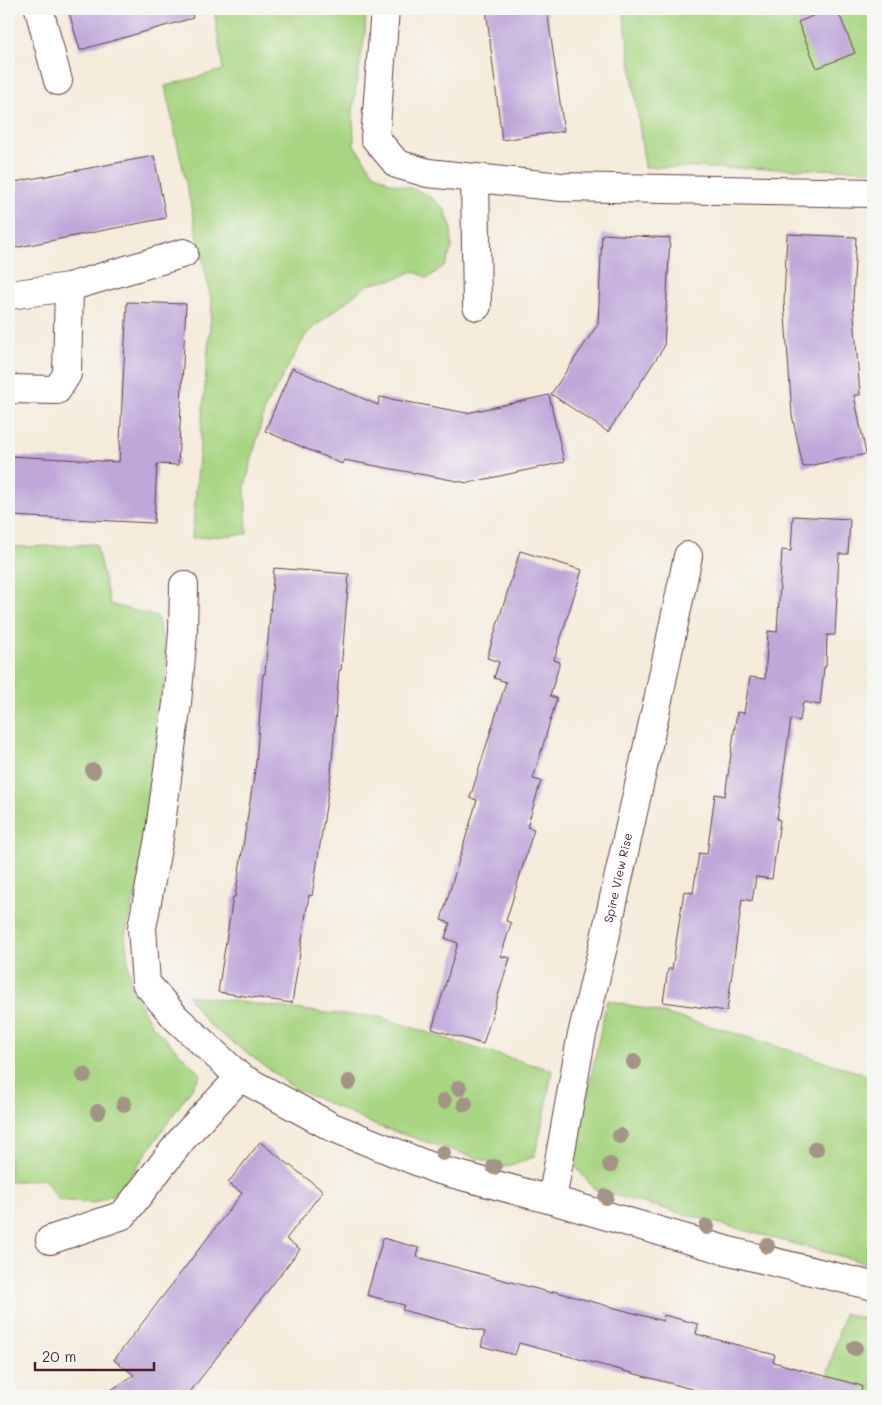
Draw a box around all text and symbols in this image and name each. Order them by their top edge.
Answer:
street label: Spire View Rise [600,831,635,924]
scale bar [35,1340,154,1372]
text: 20 m [42,1346,76,1366]

